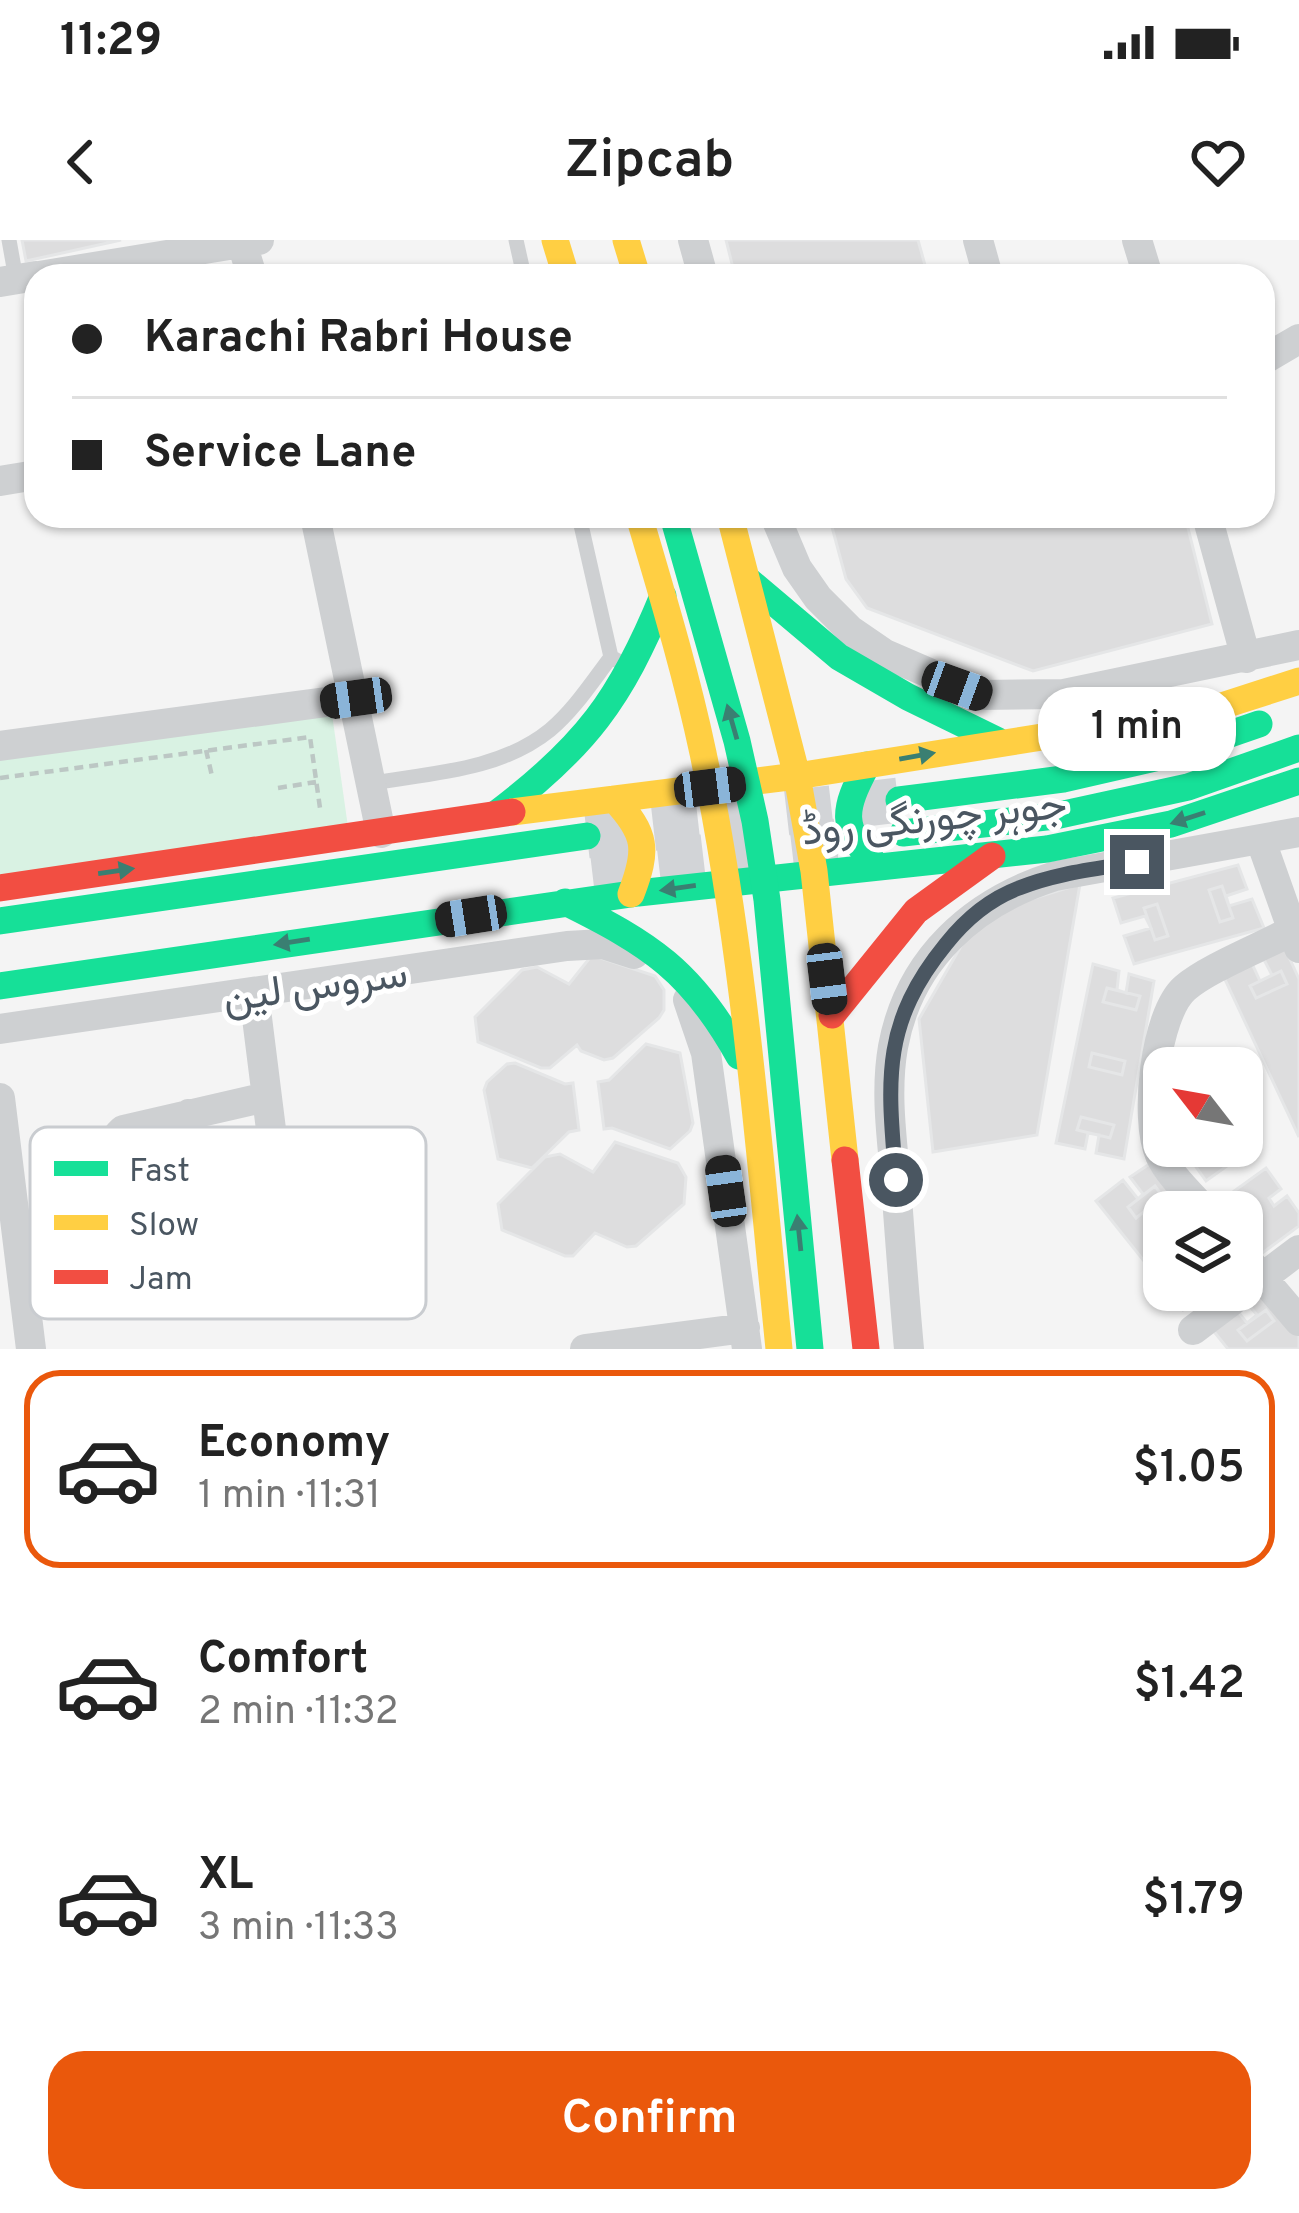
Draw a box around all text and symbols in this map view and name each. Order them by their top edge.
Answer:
text: 11:29 [60,14,162,71]
text: Zipcab [565,128,734,197]
icon: back [48,129,114,195]
icon: heart [1185,129,1251,195]
text: Karachi Rabri House [144,311,573,368]
text: Service Lane [144,426,416,483]
car [917,657,997,715]
car [318,675,394,721]
callout: 1 min [1038,688,1236,772]
one-way arrow [721,703,740,740]
text: 1 min [1091,704,1183,753]
one-way arrow [899,746,937,765]
car [672,765,748,809]
street label: جوہر چورنگی روڈ [799,780,1070,861]
one-way arrow [1169,809,1206,828]
route end [1110,835,1164,889]
one-way arrow [98,861,135,880]
one-way arrow [659,879,696,898]
car [433,893,509,939]
one-way arrow [273,933,310,952]
car [805,941,849,1017]
street label: سروس لین [220,949,411,1028]
north arrow [1143,1047,1263,1167]
map controls [1143,1047,1263,1311]
legend [30,1127,426,1319]
text: Fast [129,1152,190,1194]
car [703,1153,749,1229]
route start [869,1153,923,1207]
button: layers [1143,1191,1263,1311]
text: Slow [129,1206,199,1248]
one-way arrow [789,1213,808,1251]
text: Jam [129,1260,193,1302]
icon: car [54,1415,162,1523]
text: Economy [198,1416,390,1473]
text: $1.05 [1133,1441,1245,1498]
text: 1 min · 11:31 [198,1473,381,1522]
icon: car [54,1631,162,1739]
text: Comfort [198,1632,368,1689]
text: $1.42 [1134,1657,1245,1714]
text: 2 min · 11:32 [198,1689,399,1738]
icon: car [54,1847,162,1955]
text: XL [198,1848,253,1905]
text: $1.79 [1143,1873,1245,1930]
text: 3 min · 11:33 [198,1905,399,1954]
button: Confirm [48,2051,1251,2189]

